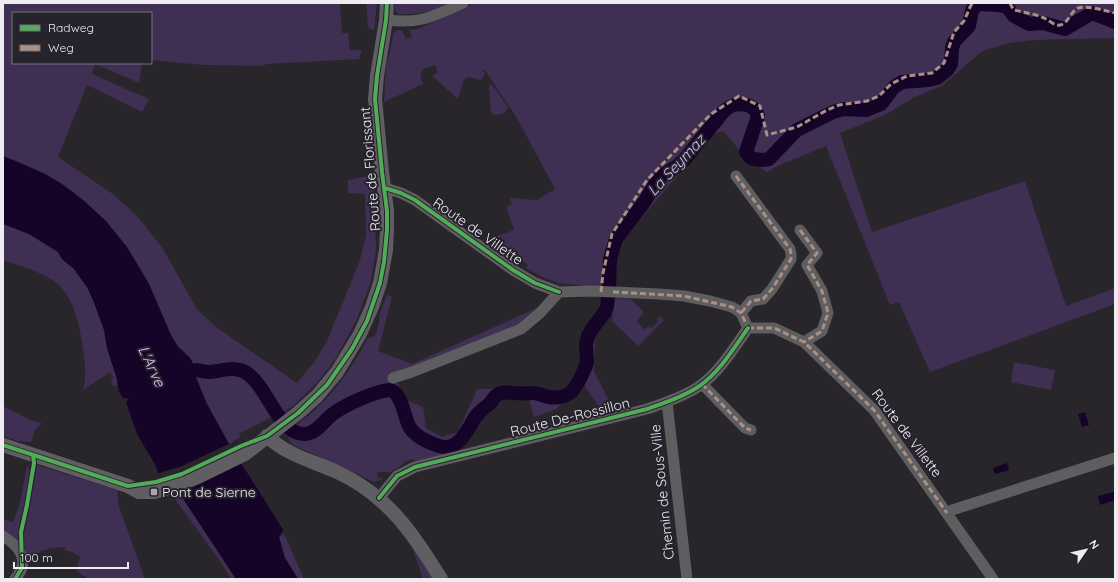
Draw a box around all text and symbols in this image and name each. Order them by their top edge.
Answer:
legend [12,12,152,64]
text: Radweg [48,20,94,35]
text: Weg [48,40,74,55]
street label: Route de Florissant [356,106,384,232]
water label: La Seymaz [643,129,710,199]
street label: Route de Villette [429,193,527,269]
water label: L'Arve [134,342,170,390]
street label: Route de Villette [868,385,946,481]
street label: Route De-Rossillon [508,393,632,441]
street label: Chemin de Sous-Ville [646,423,678,560]
place label: Pont de Sierne [162,483,256,501]
marker: Pont de Sierne [149,487,159,497]
north arrow [1066,530,1106,570]
text: N [1086,537,1102,552]
scale bar [14,544,128,570]
text: 100 m [20,550,53,565]

